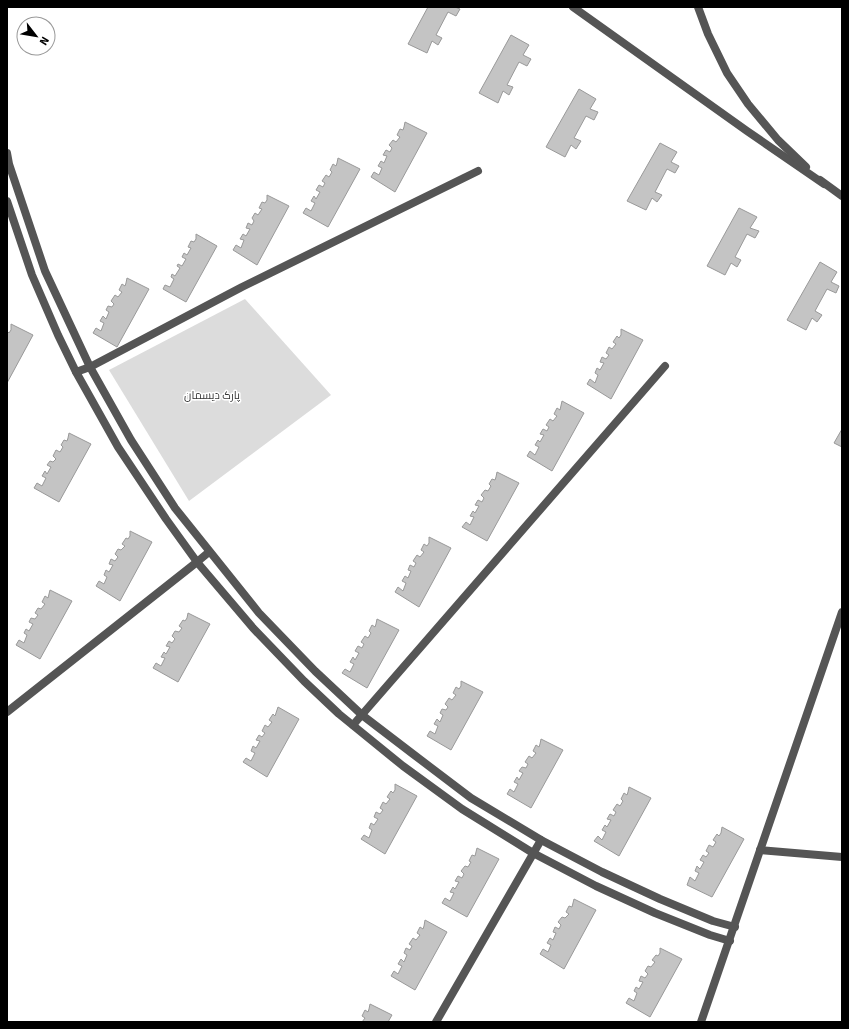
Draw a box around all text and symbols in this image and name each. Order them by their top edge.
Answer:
north arrow [16,16,56,56]
text: N [37,34,52,48]
park label: پارک دیسمان [184,389,240,402]

